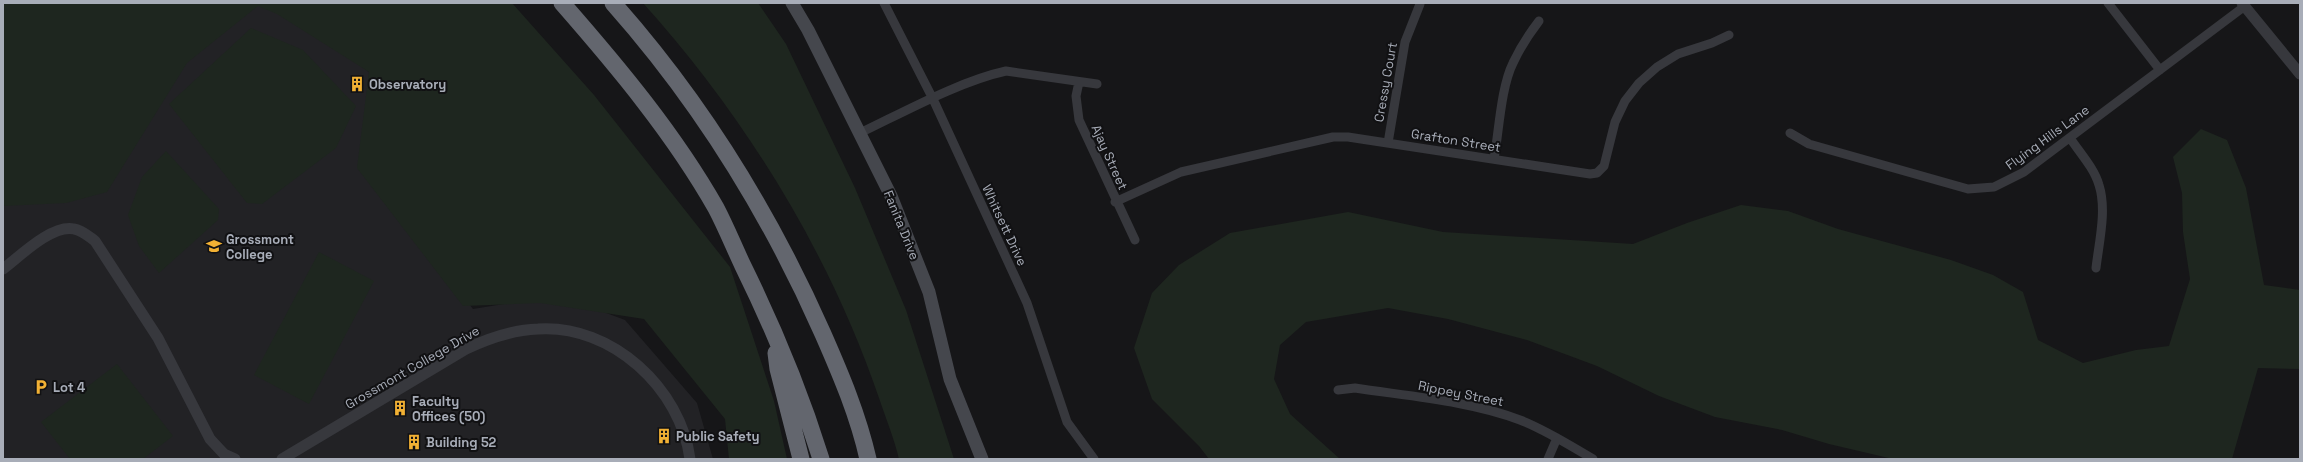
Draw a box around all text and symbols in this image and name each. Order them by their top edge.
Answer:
street label: Cressy Court [1370,41,1401,123]
building icon: Observatory [348,75,366,93]
place label: Observatory [369,76,446,93]
street label: Flying Hills Lane [2002,101,2093,174]
street label: Ajay Street [1088,122,1131,193]
street label: Grafton Street [1410,125,1502,156]
street label: Whitsett Drive [978,182,1031,269]
street label: Fanita Drive [880,188,923,262]
place label: Grossmont College [226,231,294,263]
school or university icon: Grossmont College [205,237,223,255]
street label: Grossmont College Drive [342,322,482,413]
street label: Rippey Street [1417,377,1505,410]
parking icon: Lot 4 [32,378,50,396]
place label: Lot 4 [53,379,85,396]
place label: Faculty Offices (50) [412,393,485,425]
building icon: Faculty Offices (50) [391,399,409,417]
building icon: Public Safety [655,427,673,445]
place label: Public Safety [676,428,760,445]
building icon: Building 52 [405,433,423,451]
place label: Building 52 [426,434,497,451]

